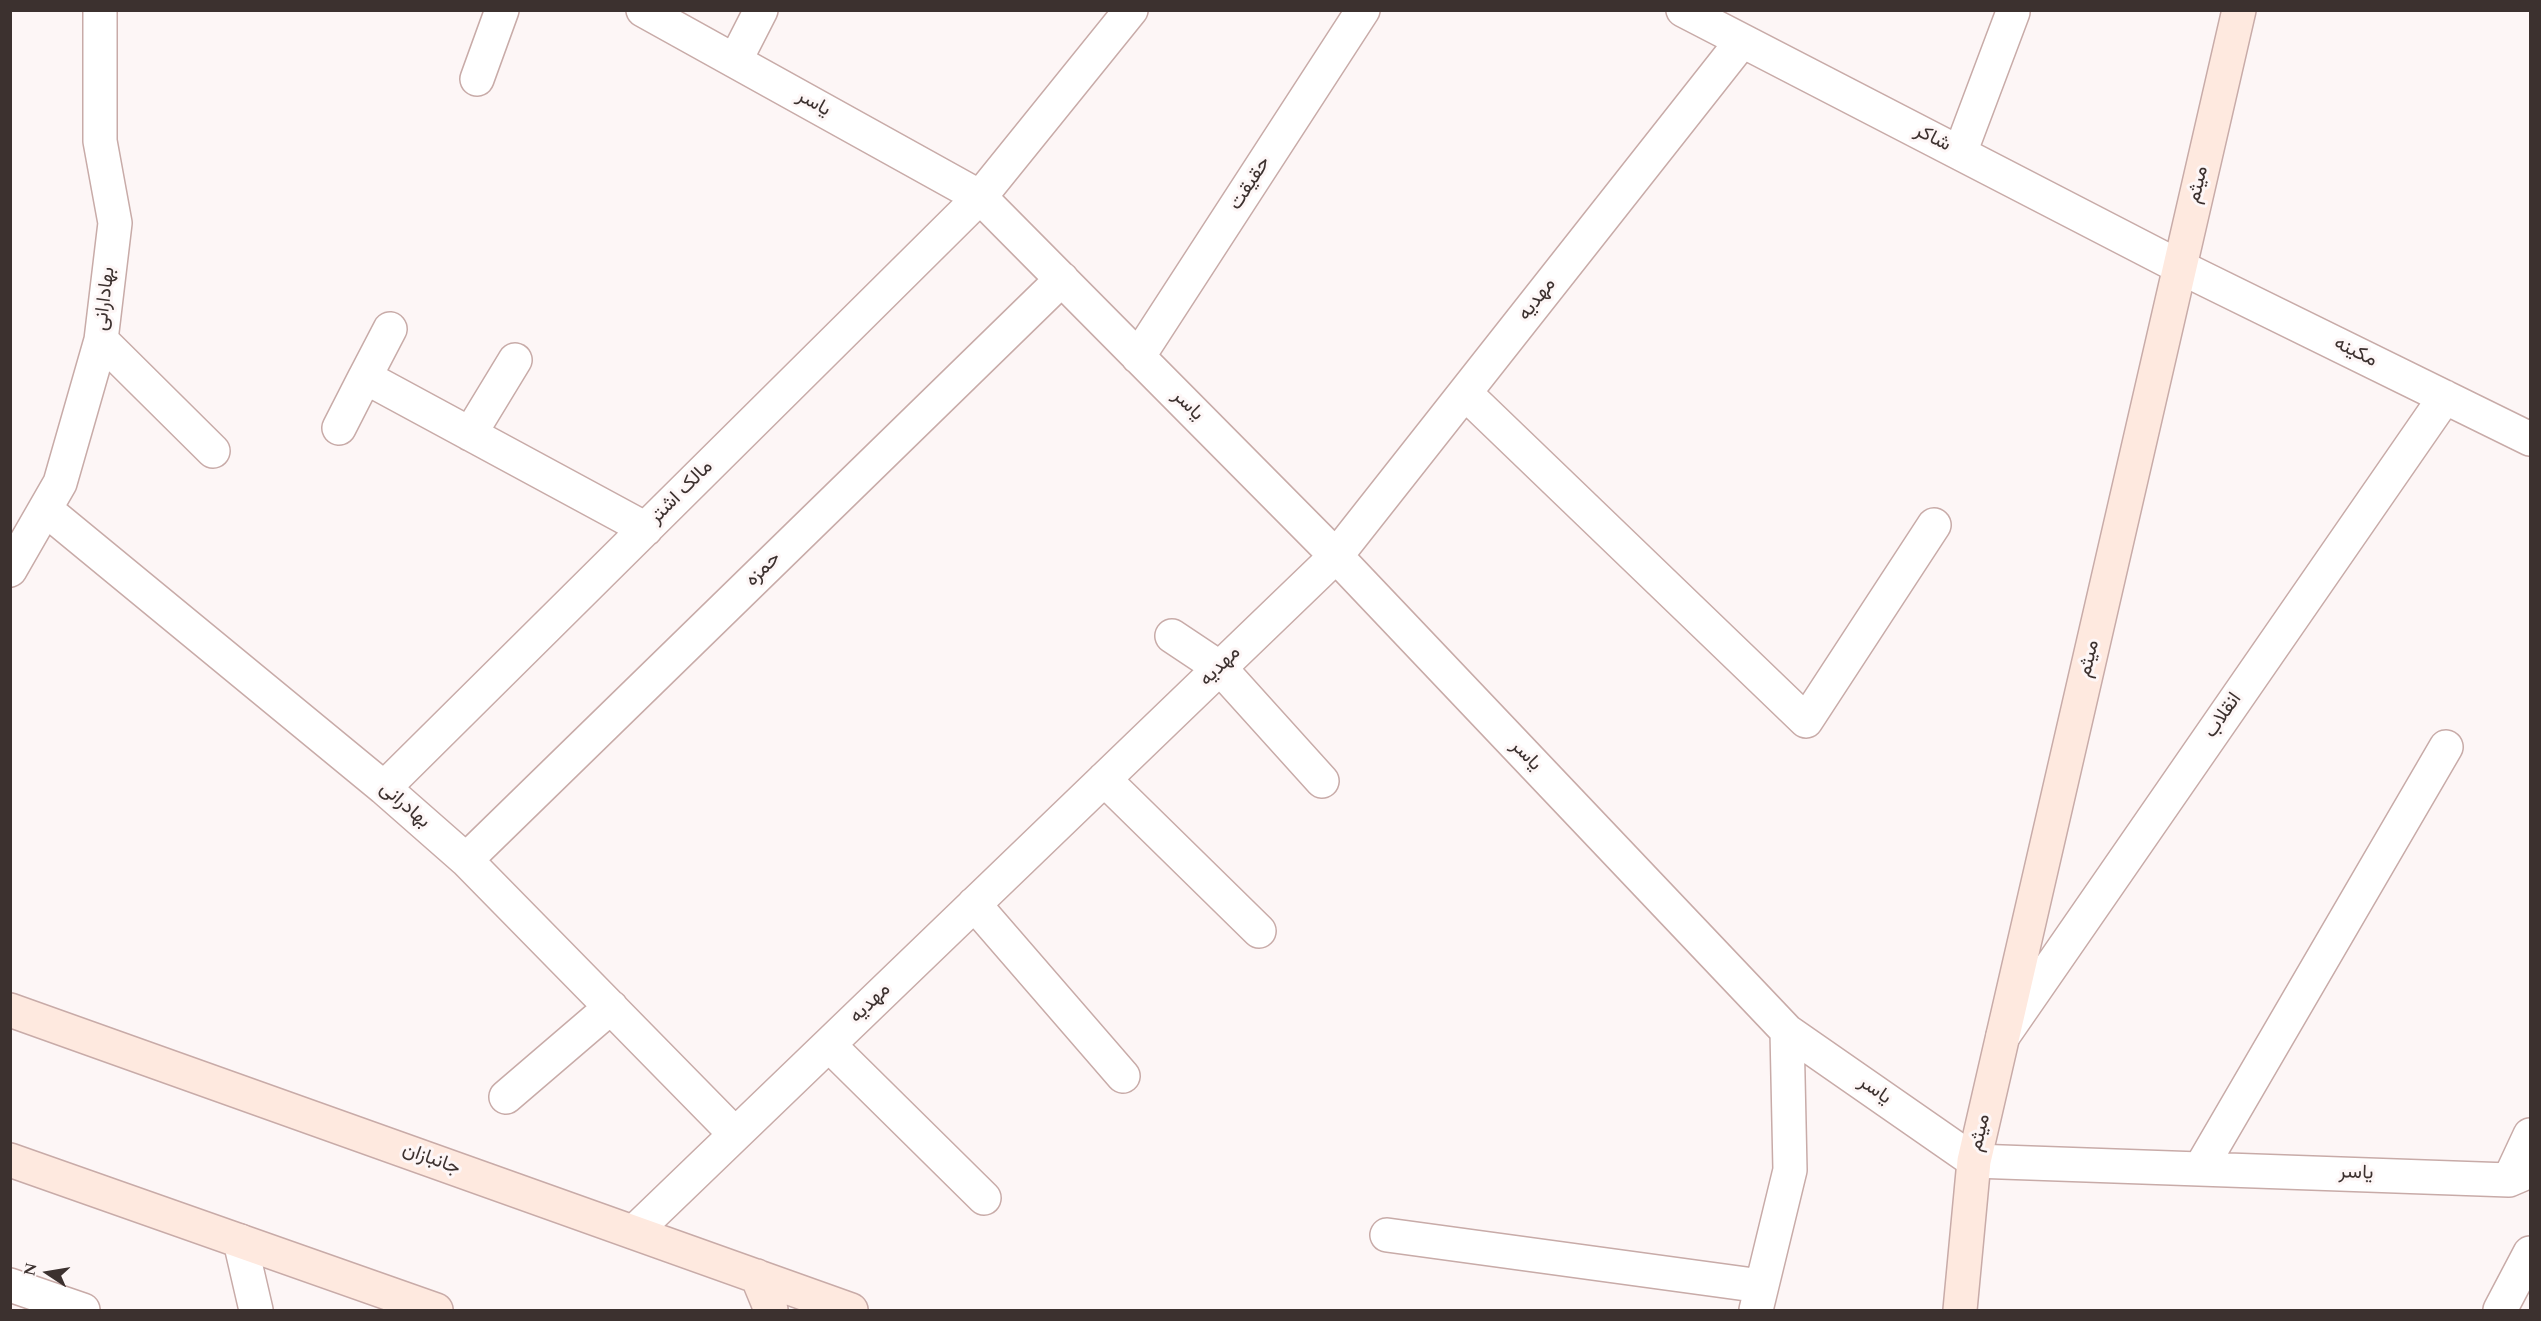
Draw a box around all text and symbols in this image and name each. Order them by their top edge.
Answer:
street label: یاسر [792,85,834,123]
street label: شاکر [1910,120,1954,158]
street label: حقیقت [1225,153,1277,215]
street label: میثم [2183,164,2215,206]
street label: بهادارانی [90,266,122,332]
street label: مهدیه [1514,274,1562,326]
street label: مکینه [2329,332,2381,374]
street label: یاسر [1166,385,1208,427]
street label: مالک اشتر [645,456,719,530]
street label: حمزه [741,547,787,593]
street label: میثم [2074,638,2106,680]
street label: مهدیه [1195,642,1247,692]
street label: انقلاب [2200,689,2248,743]
street label: یاسر [1504,735,1546,777]
street label: بهادرانی [374,777,434,835]
street label: مهدیه [845,979,897,1029]
street label: یاسر [1853,1071,1895,1111]
street label: میثم [1965,1112,1997,1154]
street label: جانبازان [399,1138,463,1182]
street label: یاسر [2338,1161,2374,1187]
north arrow [18,1243,78,1303]
text: N [17,1260,43,1278]

